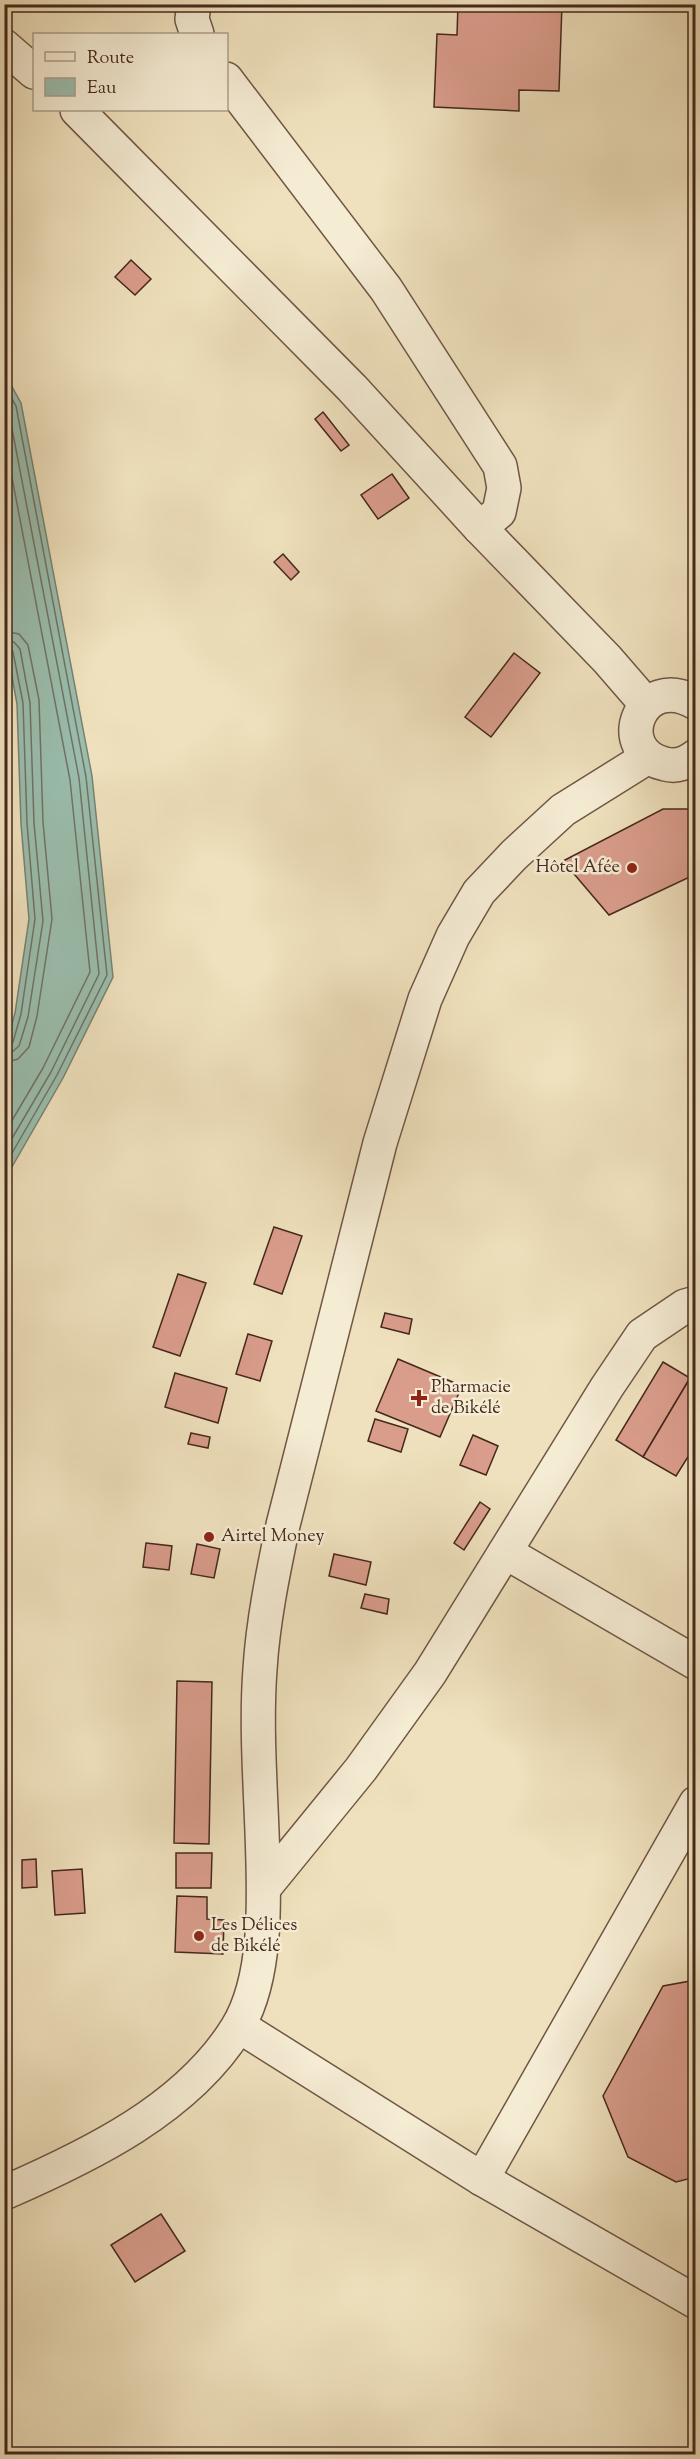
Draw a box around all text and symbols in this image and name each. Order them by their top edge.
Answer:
legend [33,33,228,111]
text: Route [87,46,134,72]
text: Eau [87,76,116,102]
place label: Hôtel Afée [535,855,620,881]
marker: Hôtel Afée [625,861,639,875]
place label: Pharmacie de Bikélé [431,1375,511,1422]
marker: Pharmacie de Bikélé [412,1391,426,1405]
place label: Airtel Money [221,1524,324,1550]
marker: Airtel Money [202,1530,216,1544]
place label: Les Délices de Bikélé [211,1913,297,1960]
marker: Les Délices de Bikélé [192,1929,206,1943]

